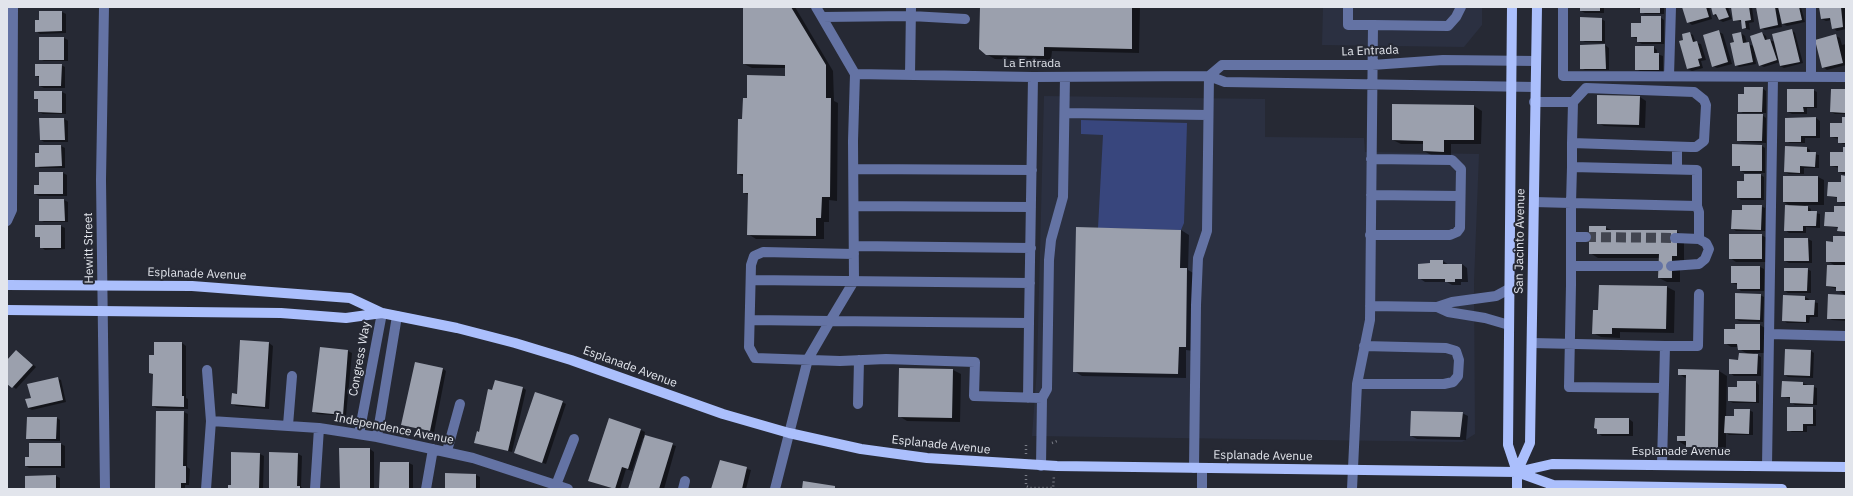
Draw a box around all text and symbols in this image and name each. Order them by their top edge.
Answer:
street label: La Entrada [1341,43,1399,59]
street label: La Entrada [1003,57,1061,71]
street label: San Jacinto Avenue [1512,188,1528,294]
street label: Hewitt Street [81,212,97,284]
street label: Esplanade Avenue [147,265,247,283]
street label: Congress Way [346,321,374,397]
street label: Esplanade Avenue [581,343,679,391]
street label: Independence Avenue [333,410,455,448]
street label: Esplanade Avenue [891,433,991,457]
street label: Esplanade Avenue [1631,445,1731,459]
street label: Esplanade Avenue [1213,448,1313,464]

